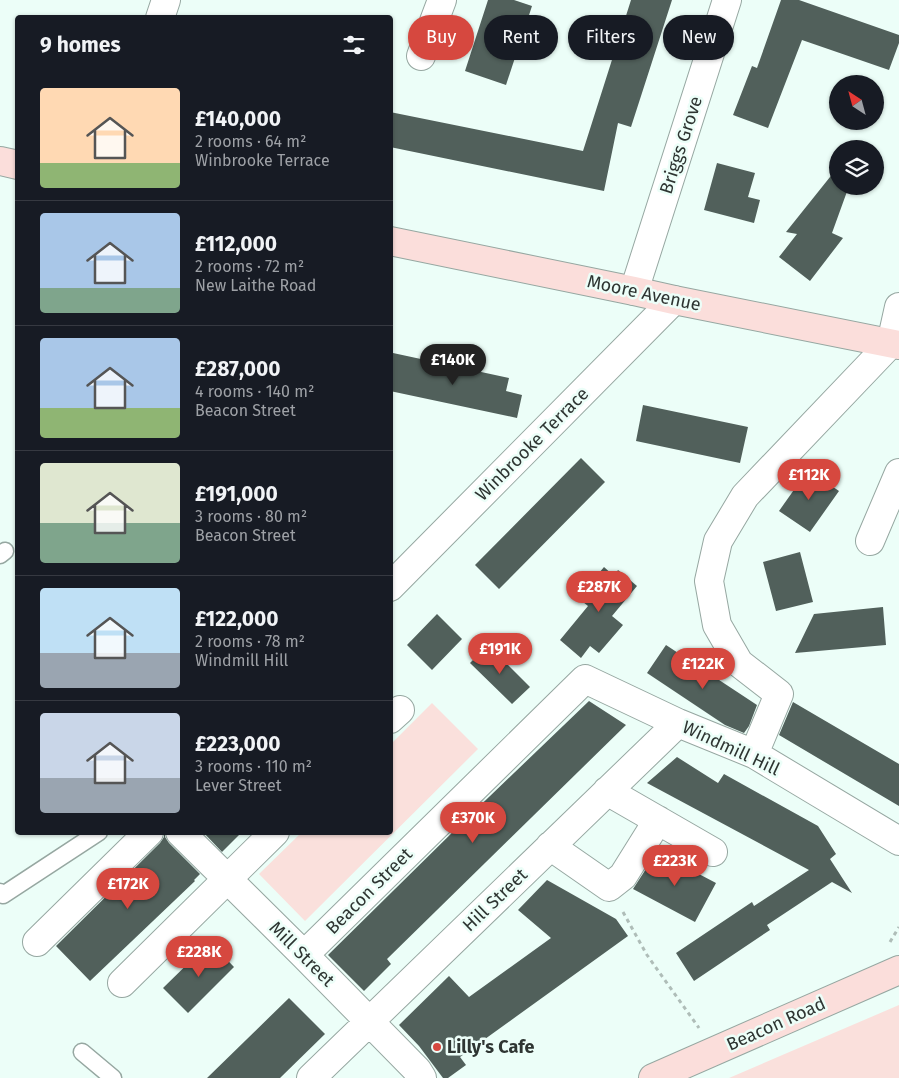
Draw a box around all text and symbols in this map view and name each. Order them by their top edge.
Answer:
chip: Buy [408,15,474,60]
chip: Rent [484,15,558,60]
chip: Filters [568,15,653,60]
chip: New [663,15,734,60]
icon: filters [340,31,368,59]
text: 9 homes [40,32,121,58]
north arrow [829,75,884,130]
map controls [829,75,884,195]
street label: Briggs Grove [655,93,707,197]
text: £140,000 [195,106,281,132]
icon: home [80,108,140,168]
text: 2 rooms · 64 m² [195,132,306,151]
button: layers [829,140,884,195]
text: Winbrooke Terrace [195,151,330,170]
text: £112,000 [195,231,277,257]
icon: home [80,233,140,293]
text: 2 rooms · 72 m² [195,257,304,276]
street label: Moore Avenue [585,270,703,316]
text: New Laithe Road [195,276,316,295]
pin: £140K [418,344,488,386]
text: £140K [431,350,475,369]
text: £287,000 [195,356,281,382]
icon: home [80,358,140,418]
text: 4 rooms · 140 m² [195,382,314,401]
street label: Winbrooke Terrace [471,383,593,505]
text: Beacon Street [195,401,296,420]
pin: £112K [774,458,844,501]
text: £112K [789,465,829,484]
text: £191,000 [195,481,278,507]
icon: home [80,483,140,543]
text: 3 rooms · 80 m² [195,507,307,526]
text: Beacon Street [195,526,296,545]
pin: £287K [564,570,634,613]
text: £287K [577,577,621,596]
text: £122,000 [195,606,279,632]
icon: home [80,608,140,668]
text: 2 rooms · 78 m² [195,632,305,651]
pin: £191K [465,632,535,675]
text: £191K [479,639,521,658]
pin: £122K [668,648,738,690]
text: Windmill Hill [195,651,288,670]
text: £122K [682,654,724,673]
street label: Windmill Hill [679,716,783,780]
text: £223,000 [195,731,280,757]
icon: home [80,733,140,793]
text: 3 rooms · 110 m² [195,757,312,776]
text: Lever Street [195,776,282,795]
pin: £370K [438,802,508,844]
text: £370K [451,808,495,827]
street label: Beacon Street [321,843,417,939]
pin: £223K [640,844,710,887]
text: £223K [653,851,697,870]
street label: Hill Street [458,863,532,936]
pin: £172K [93,868,163,910]
text: £172K [107,874,149,893]
street label: Mill Street [265,917,340,992]
pin: £228K [164,936,234,978]
text: £228K [177,942,221,961]
street label: Beacon Road [723,992,829,1056]
place label: Lilly's Cafe [447,1036,534,1058]
marker: Lilly's Cafe [431,1041,443,1053]

